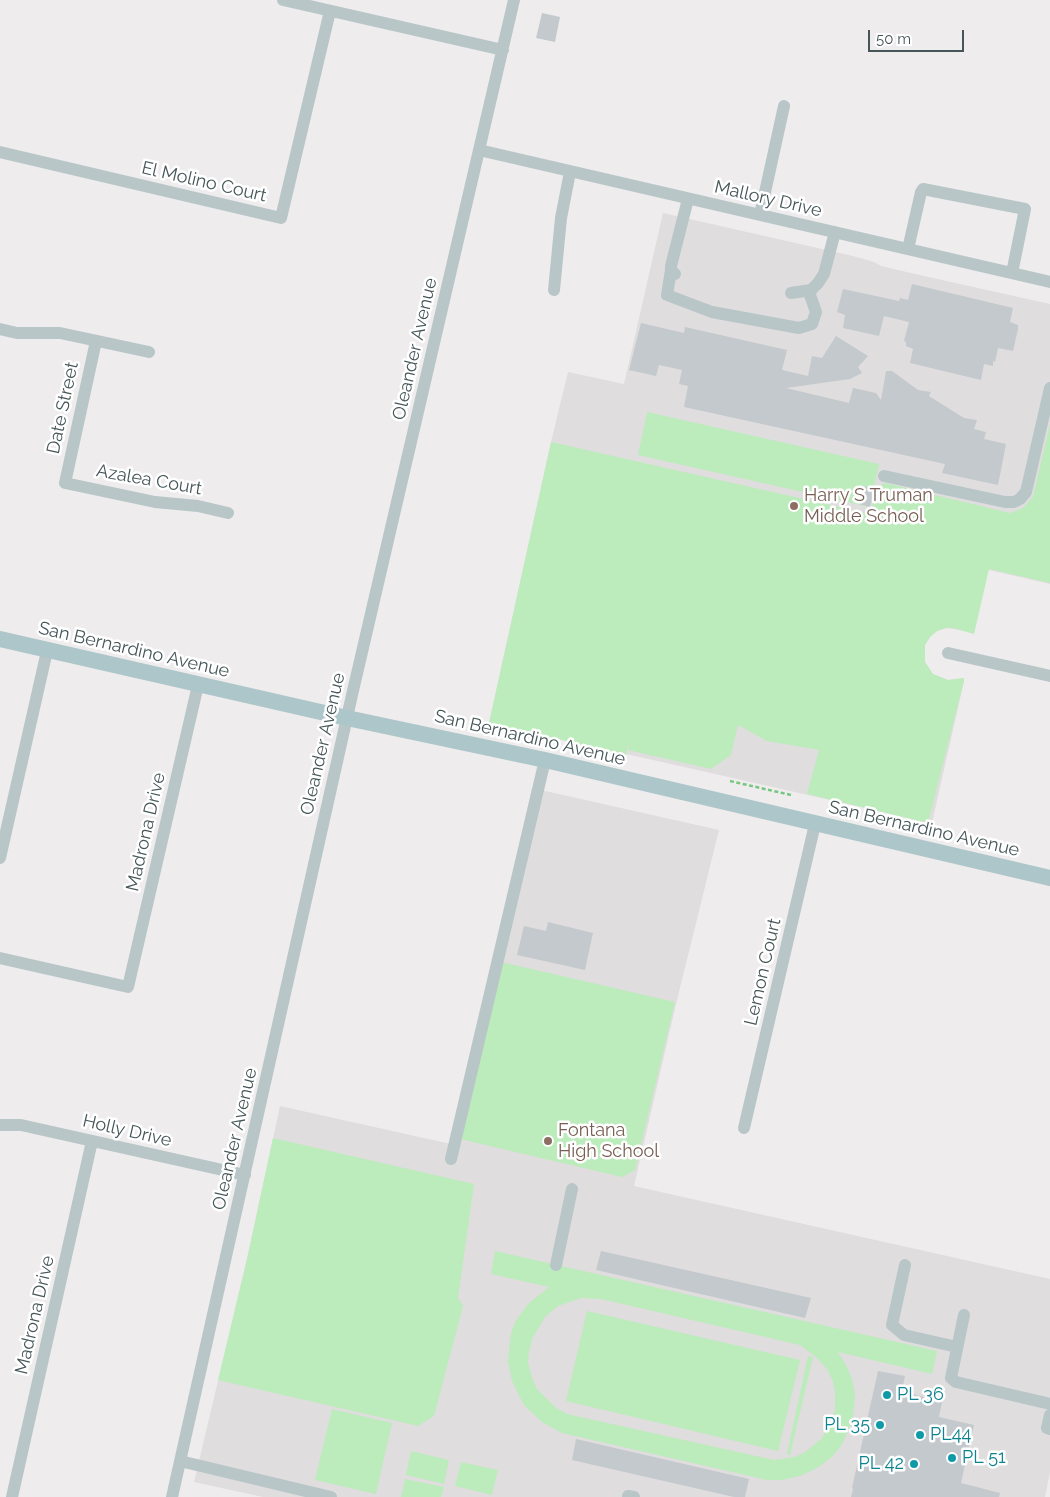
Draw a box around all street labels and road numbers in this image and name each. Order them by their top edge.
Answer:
street label: El Molino Court [139,157,269,207]
street label: Mallory Drive [712,176,824,222]
street label: Oleander Avenue [388,276,442,422]
street label: Date Street [43,360,83,456]
street label: Azalea Court [95,460,203,500]
street label: San Bernardino Avenue [37,618,231,682]
street label: Oleander Avenue [296,671,350,817]
street label: San Bernardino Avenue [433,706,627,770]
street label: Madrona Drive [122,770,170,894]
street label: San Bernardino Avenue [827,797,1021,861]
street label: Lemon Court [740,916,786,1028]
street label: Oleander Avenue [208,1066,262,1212]
street label: Holly Drive [80,1110,174,1152]
street label: Madrona Drive [11,1253,59,1377]

